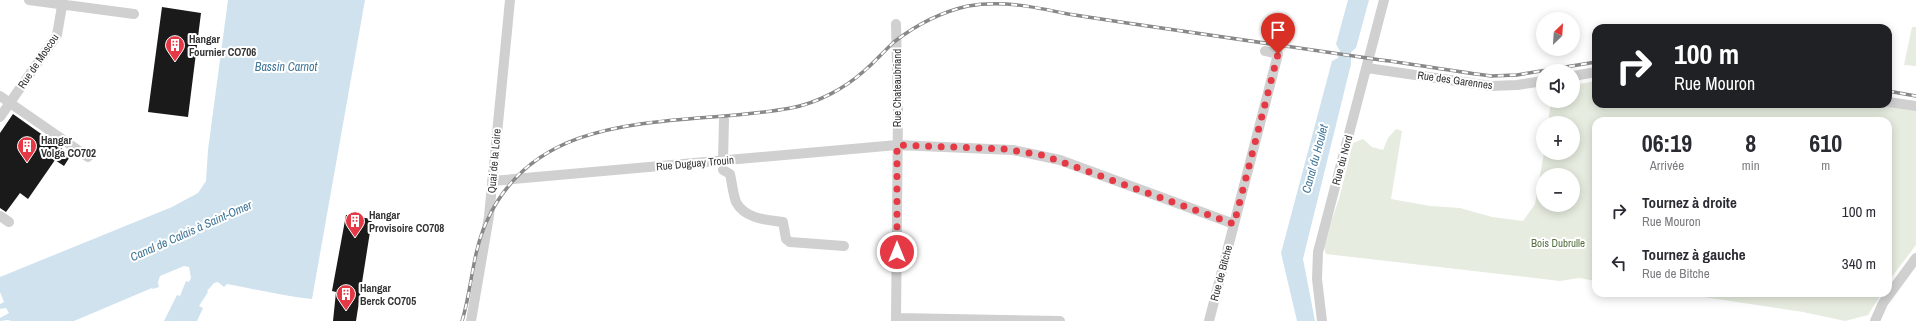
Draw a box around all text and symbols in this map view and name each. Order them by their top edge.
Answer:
north arrow [1536,12,1580,56]
map controls [1536,12,1580,212]
pin [1261,13,1295,54]
icon: arrive [1267,19,1289,41]
street label: Rue de Moscou [15,31,61,91]
place label: Hangar Fournier CO706 [189,32,256,59]
building icon: Hangar Fournier CO706 [164,34,186,62]
text: 100 m [1674,35,1739,73]
icon: right [1608,40,1660,92]
street label: Rue Chateaubriand [890,49,904,127]
water label: Bassin Carnot [255,59,317,75]
button: sound [1536,64,1580,108]
street label: Rue des Garennes [1417,68,1494,92]
text: Rue Mouron [1674,71,1755,96]
button: + [1536,116,1580,160]
water label: Canal du Houlet [1298,123,1332,195]
text: 06:19 [1642,127,1692,159]
text: 8 [1745,127,1756,159]
text: 610 [1809,127,1842,159]
street label: Quai de la Loire [484,128,504,194]
place label: Hangar Volga CO702 [41,133,96,160]
street label: Rue du Nord [1329,133,1355,187]
building icon: Hangar Volga CO702 [16,135,38,163]
street label: Rue Duguay Trouin [655,153,735,173]
text: Arrivée [1650,157,1684,174]
text: min [1742,157,1760,174]
text: m [1821,157,1830,174]
button: − [1536,168,1580,212]
text: Tournez à droite [1642,192,1737,213]
water label: Canal de Calais à Saint-Omer [128,197,255,265]
icon: right [1608,200,1630,222]
text: 100 m [1842,201,1876,222]
place label: Hangar Provisoire CO708 [369,208,444,235]
building icon: Hangar Provisoire CO708 [344,210,366,238]
text: Rue Mouron [1642,213,1701,230]
position arrow [876,231,918,273]
park label: Bois Dubrulle [1531,236,1585,250]
street label: Rue de Bitche [1207,244,1235,302]
text: Tournez à gauche [1642,244,1746,265]
icon: left [1608,252,1630,274]
text: 340 m [1842,253,1876,274]
text: Rue de Bitche [1642,265,1710,282]
place label: Hangar Berck CO705 [360,281,416,308]
building icon: Hangar Berck CO705 [335,283,357,311]

